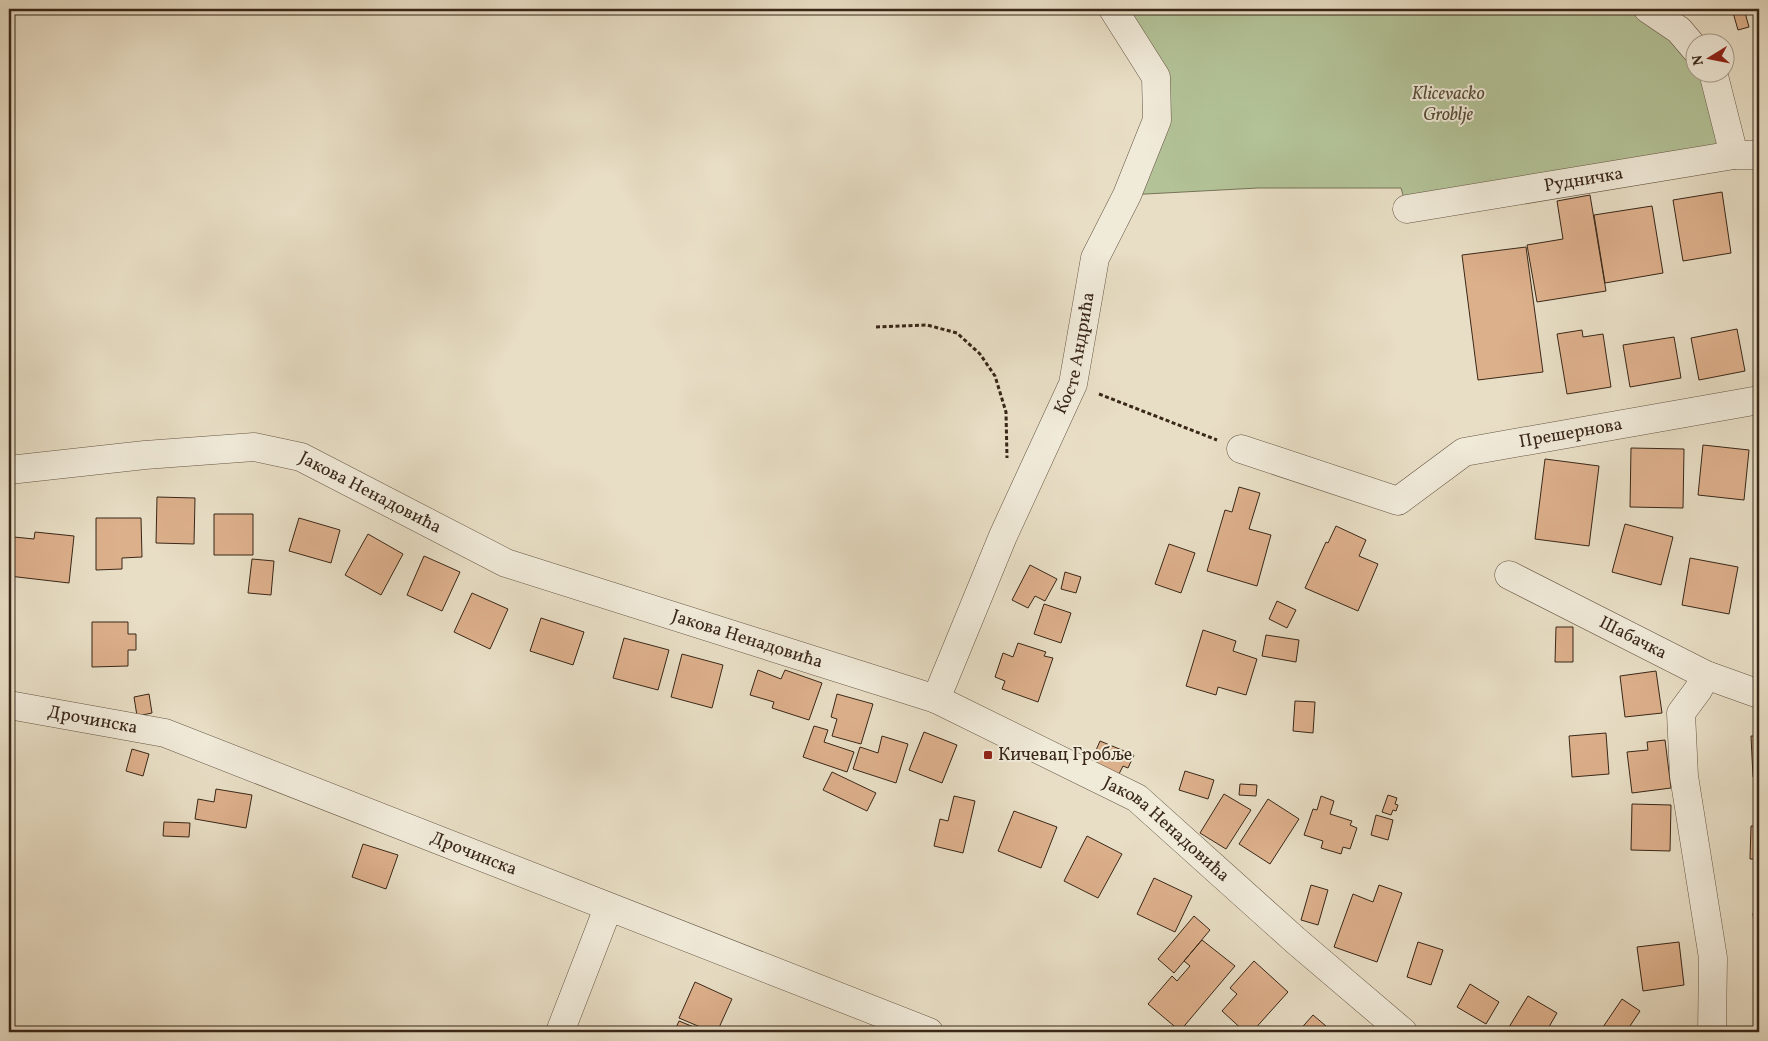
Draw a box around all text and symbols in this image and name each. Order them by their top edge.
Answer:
north arrow [1686,32,1736,82]
text: N [1688,53,1709,67]
park label: Klicevacko Groblje [1411,82,1485,128]
street label: Рудничка [1542,161,1625,199]
street label: Косте Андрића [1048,290,1101,418]
street label: Прешернова [1517,412,1625,455]
street label: Јакова Ненадовића [295,446,446,540]
street label: Јакова Ненадовића [669,604,826,675]
street label: Шабачка [1595,610,1671,666]
street label: Дрочинска [46,700,140,740]
place label: Кичевац Гробље [998,743,1132,768]
marker: Кичевац Гробље [982,749,994,761]
street label: Јакова Ненадовића [1099,771,1235,888]
street label: Дрочинска [427,826,521,882]

